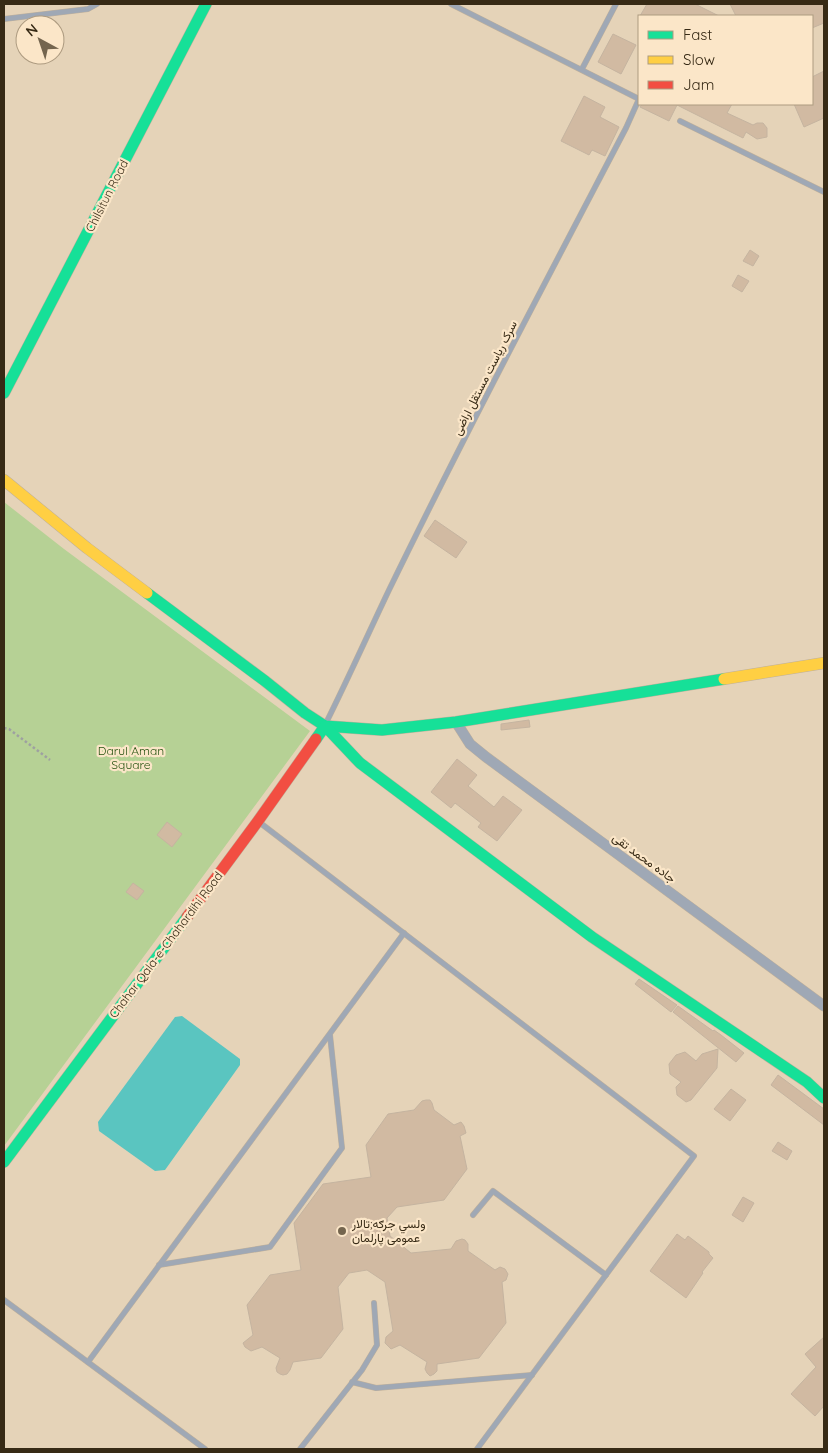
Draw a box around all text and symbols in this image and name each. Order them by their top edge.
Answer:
north arrow [15,15,65,65]
legend [638,15,813,105]
text: N [22,20,41,40]
text: Fast [683,25,712,44]
text: Slow [683,50,715,69]
text: Jam [683,75,714,94]
street label: Chilsitun Road [82,157,131,234]
street label: سرک ریاست مستقل اراضی [449,318,521,438]
park label: Darul Aman Square [98,743,164,772]
street label: جاده محمد تقی [609,830,679,886]
street label: Chahar Qala-e-Chahardihi Road [106,869,226,1021]
place label: ولسي جرګه;تالار عمومی پارلمان [351,1216,426,1246]
marker: ولسي جرګه;تالار عمومی پارلمان [336,1225,348,1237]

